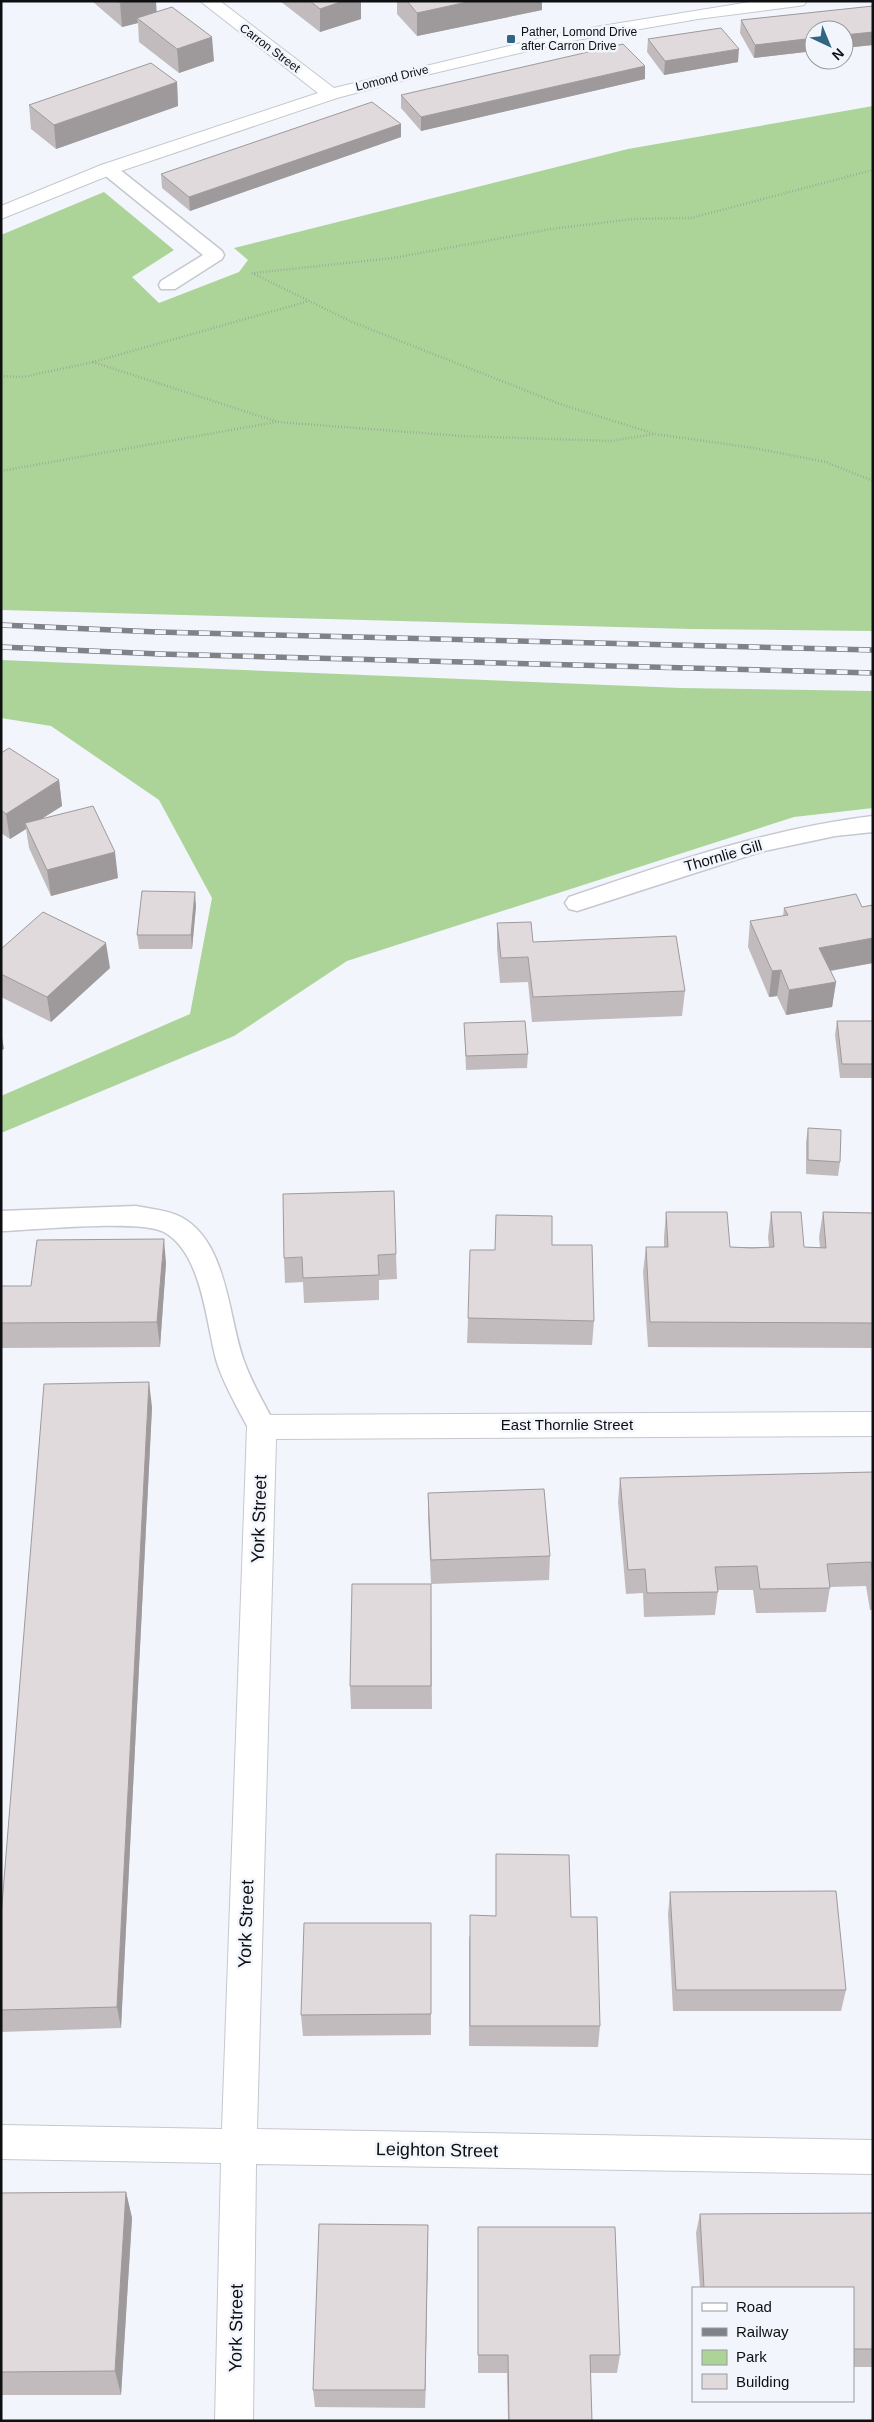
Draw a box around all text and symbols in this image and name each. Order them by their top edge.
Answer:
north arrow [804,20,854,70]
street label: Carron Street [237,21,304,76]
place label: Pather, Lomond Drive after Carron Drive [521,25,637,53]
marker: Pather, Lomond Drive after Carron Drive [505,33,517,45]
text: N [829,45,847,64]
street label: Lomond Drive [354,62,430,94]
street label: Thornlie Gill [682,836,764,875]
street label: East Thornlie Street [501,1416,634,1433]
street label: York Street [247,1474,271,1564]
street label: York Street [234,1879,258,1969]
street label: Leighton Street [376,2139,498,2161]
street label: York Street [225,2284,247,2372]
legend [692,2287,854,2402]
text: Road [736,2298,772,2315]
text: Railway [736,2323,789,2340]
text: Park [736,2348,767,2365]
text: Building [736,2373,789,2390]

